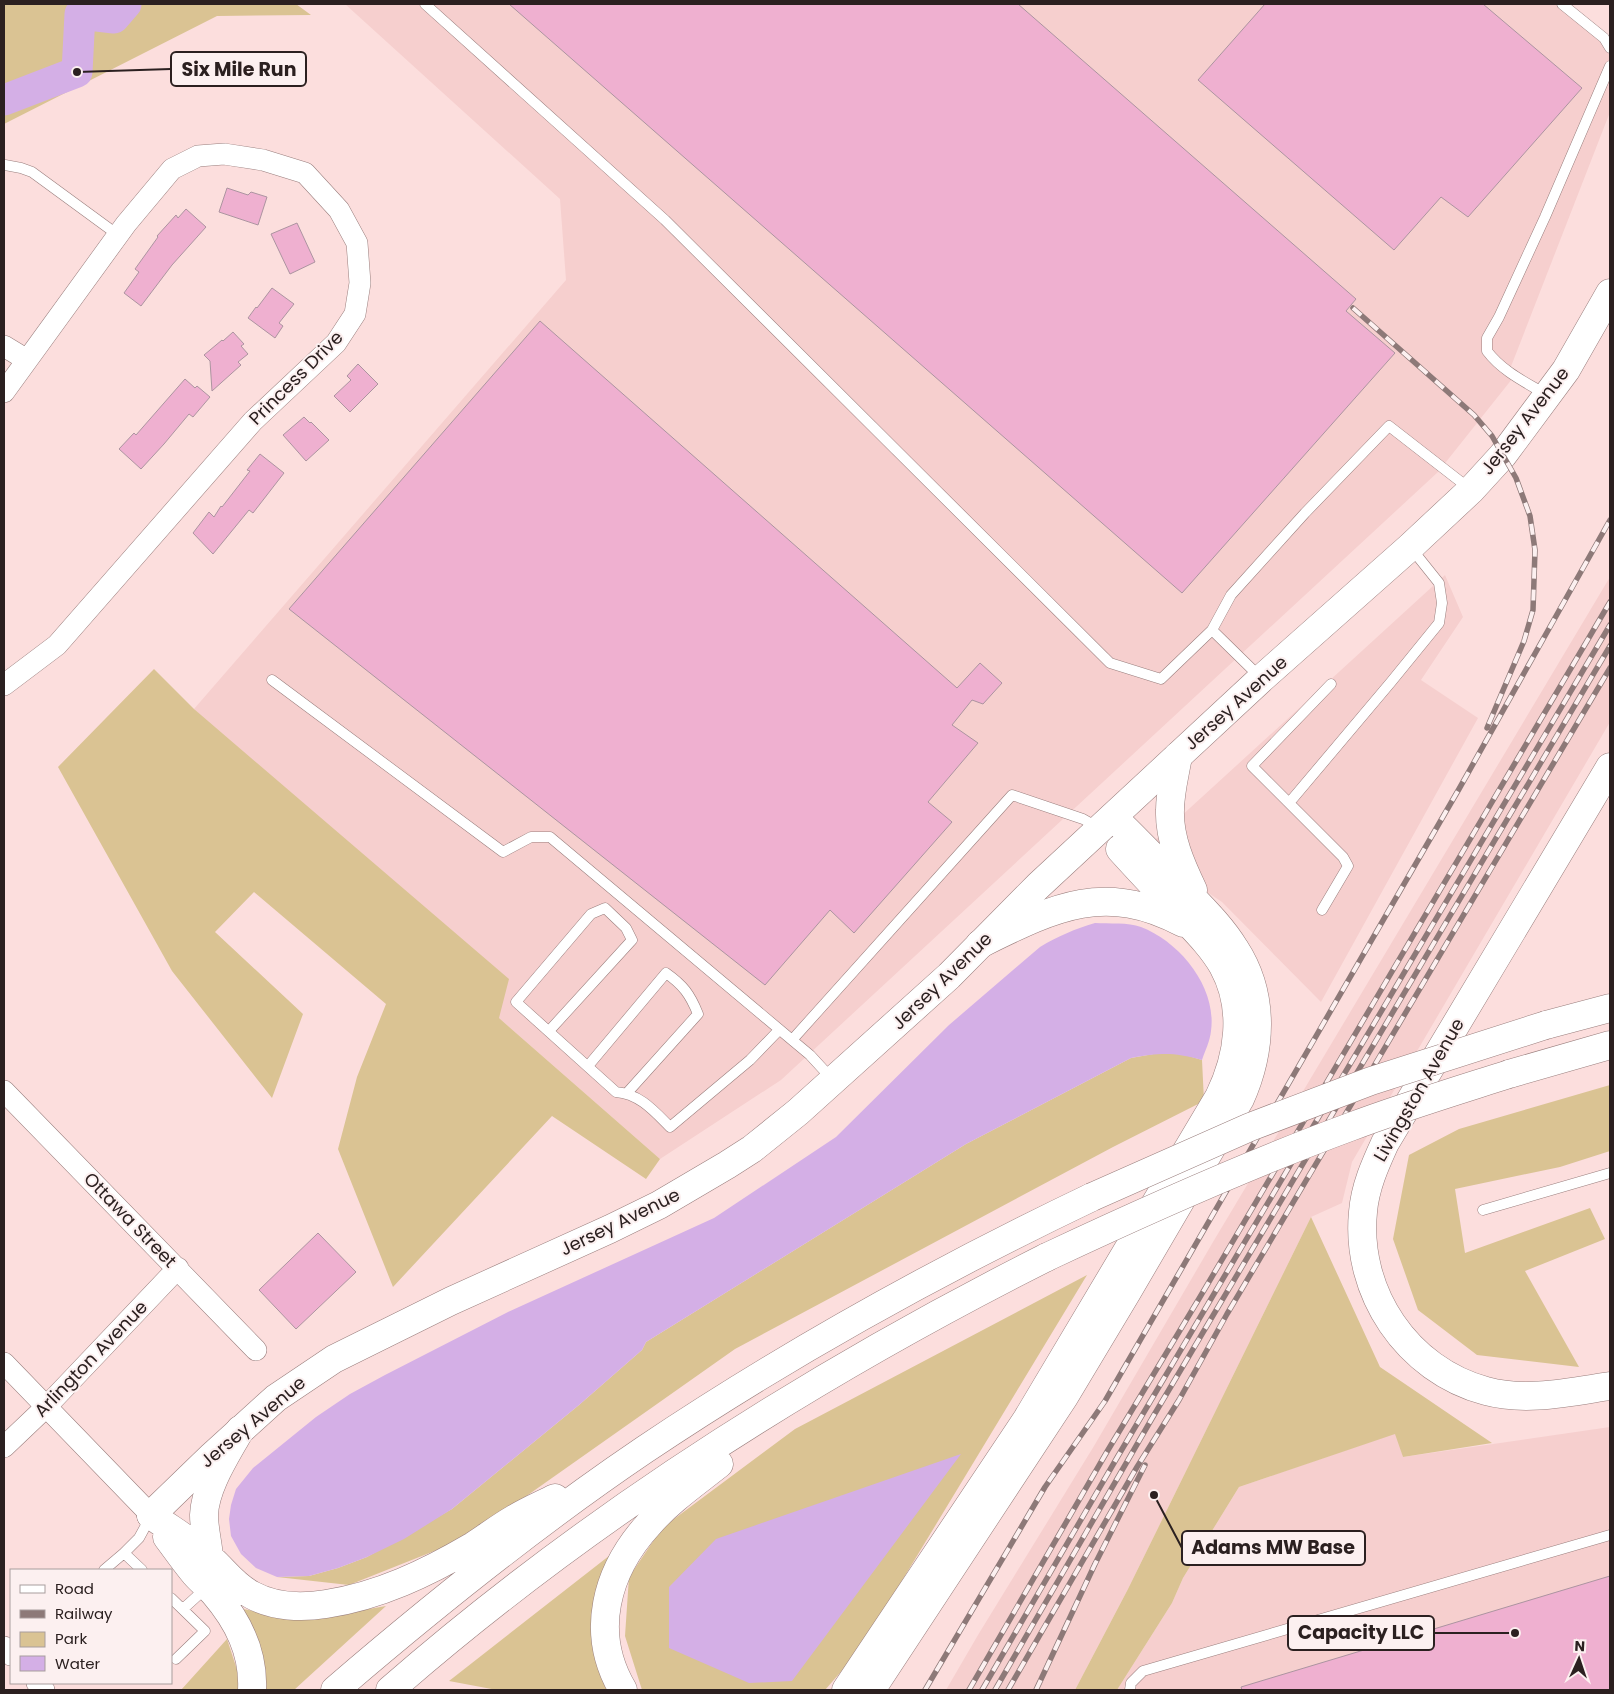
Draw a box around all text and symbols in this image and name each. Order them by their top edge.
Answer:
callout: Six Mile Run [171,52,306,86]
text: Six Mile Run [182,56,296,83]
street label: Princess Drive [243,325,348,430]
street label: Jersey Avenue [1475,362,1575,480]
street label: Jersey Avenue [1179,650,1293,756]
street label: Jersey Avenue [886,926,997,1035]
street label: Livingston Avenue [1367,1013,1470,1166]
street label: Ottawa Street [78,1166,182,1273]
street label: Jersey Avenue [556,1182,684,1261]
street label: Arlington Avenue [28,1295,153,1423]
street label: Jersey Avenue [195,1370,311,1473]
callout: Adams MW Base [1182,1531,1365,1565]
text: Adams MW Base [1191,1534,1355,1561]
legend [10,1569,172,1684]
text: Road [55,1578,94,1599]
text: Railway [55,1603,113,1624]
callout: Capacity LLC [1288,1616,1434,1650]
text: Capacity LLC [1298,1619,1424,1646]
text: Park [55,1628,87,1649]
north arrow [1554,1634,1604,1684]
text: N [1574,1636,1585,1656]
text: Water [55,1653,101,1674]

